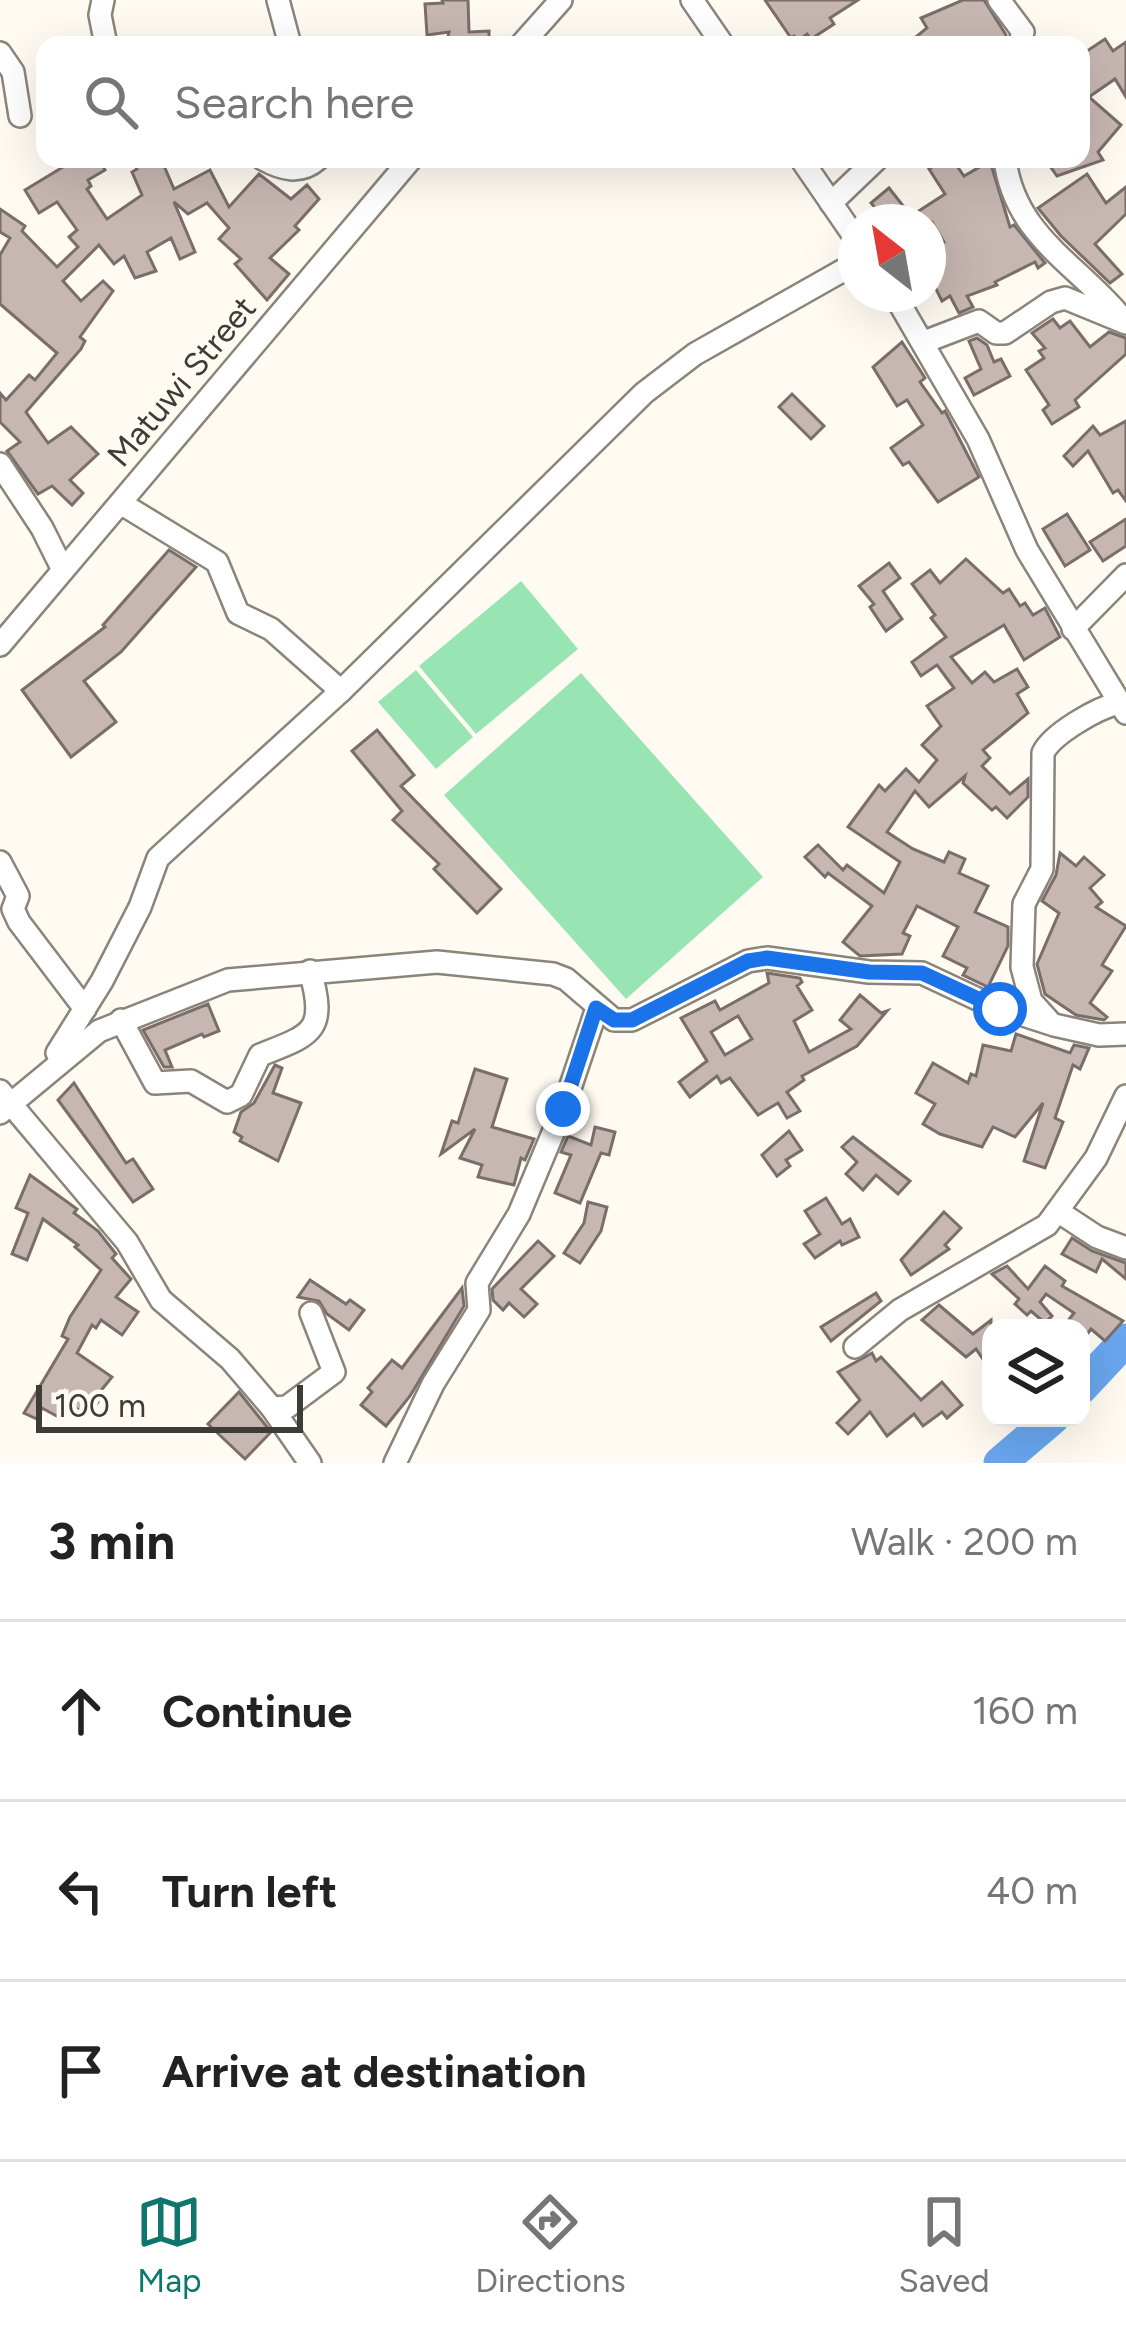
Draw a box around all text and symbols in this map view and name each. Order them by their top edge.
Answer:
search box [36,36,1090,168]
icon: search [78,69,144,135]
text: Search here [174,75,414,129]
north arrow [838,204,946,312]
street label: Matuwi Street [99,288,264,474]
route start [973,982,1027,1036]
route end [536,1082,590,1136]
map controls [982,1319,1090,1427]
button: layers [982,1319,1090,1427]
scale bar [36,1379,303,1432]
text: 100 m [54,1386,146,1425]
text: 3 min [48,1511,175,1572]
text: Walk · 200 m [851,1518,1078,1565]
icon: ahead [48,1678,114,1744]
text: Continue [162,1684,352,1738]
text: 160 m [972,1687,1078,1734]
icon: left [48,1858,114,1924]
text: Turn left [162,1864,337,1918]
text: 40 m [986,1867,1078,1914]
icon: arrive [48,2038,114,2104]
text: Arrive at destination [162,2044,586,2098]
tab: Map [136,2189,202,2300]
tab: Directions [475,2189,626,2300]
tab: Saved [899,2189,990,2300]

